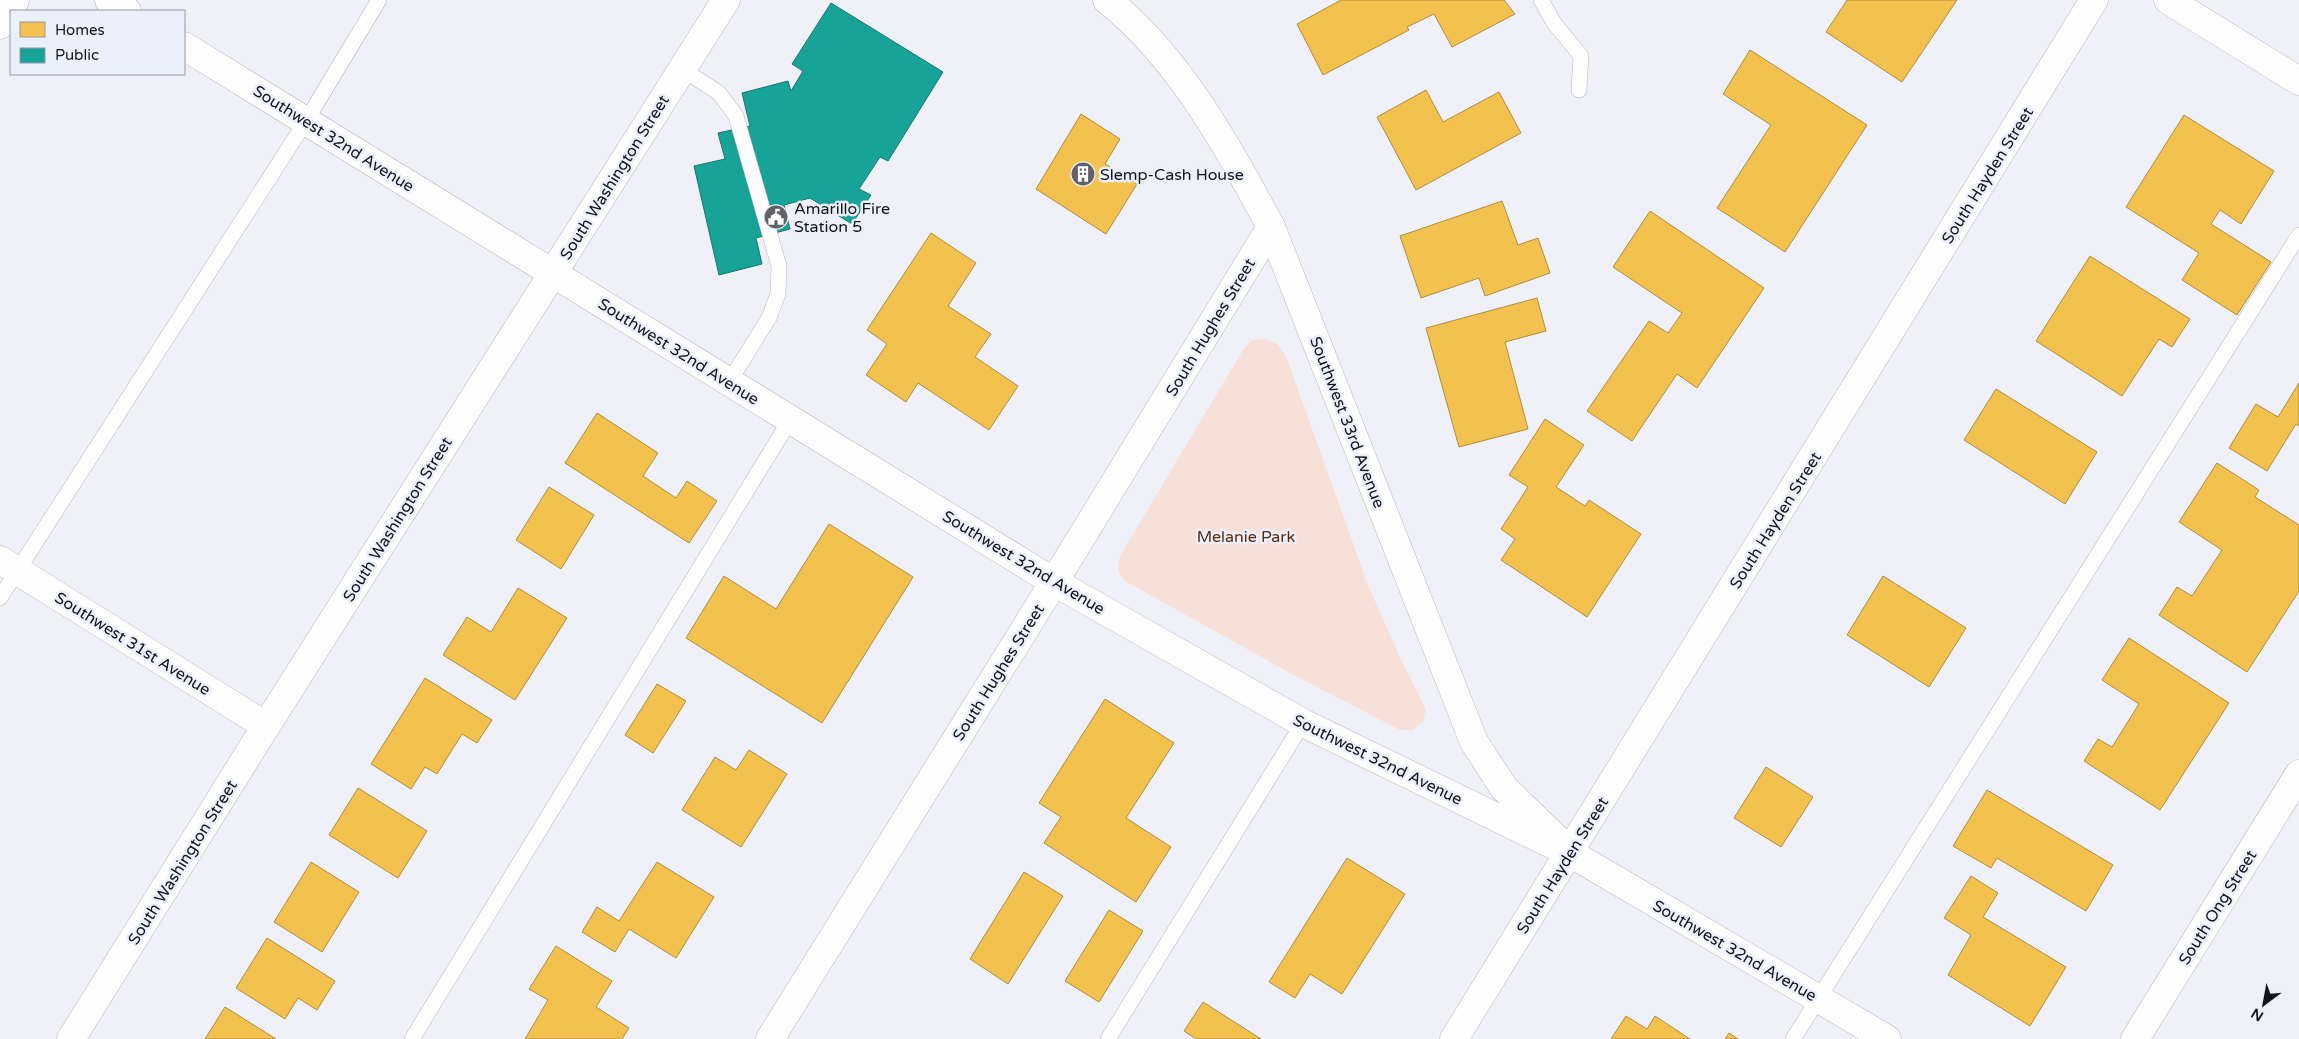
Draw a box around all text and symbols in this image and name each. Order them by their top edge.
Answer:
legend [10,10,185,75]
text: Homes [55,21,105,39]
text: Public [55,46,99,64]
street label: Southwest 32nd Avenue [249,81,418,197]
street label: South Washington Street [556,91,674,264]
street label: South Hayden Street [1938,103,2038,248]
building icon: Slemp-Cash House [1070,161,1096,187]
place label: Slemp-Cash House [1100,165,1244,185]
place label: Amarillo Fire Station 5 [794,199,890,237]
public building icon: Amarillo Fire Station 5 [763,204,789,230]
street label: South Hughes Street [1162,255,1260,400]
street label: Southwest 32nd Avenue [594,294,763,410]
street label: Southwest 33rd Avenue [1305,334,1389,511]
street label: South Washington Street [339,433,457,606]
street label: South Hayden Street [1726,448,1826,593]
street label: Southwest 32nd Avenue [939,506,1108,619]
park label: Melanie Park [1197,527,1295,547]
street label: Southwest 31st Avenue [51,588,214,700]
street label: South Hughes Street [949,600,1049,745]
street label: Southwest 32nd Avenue [1290,710,1465,810]
street label: South Washington Street [124,776,242,949]
street label: South Hayden Street [1513,793,1613,938]
street label: South Ong Street [2174,846,2261,969]
street label: Southwest 32nd Avenue [1649,896,1820,1006]
north arrow [2239,979,2289,1029]
text: N [2248,1004,2267,1025]

